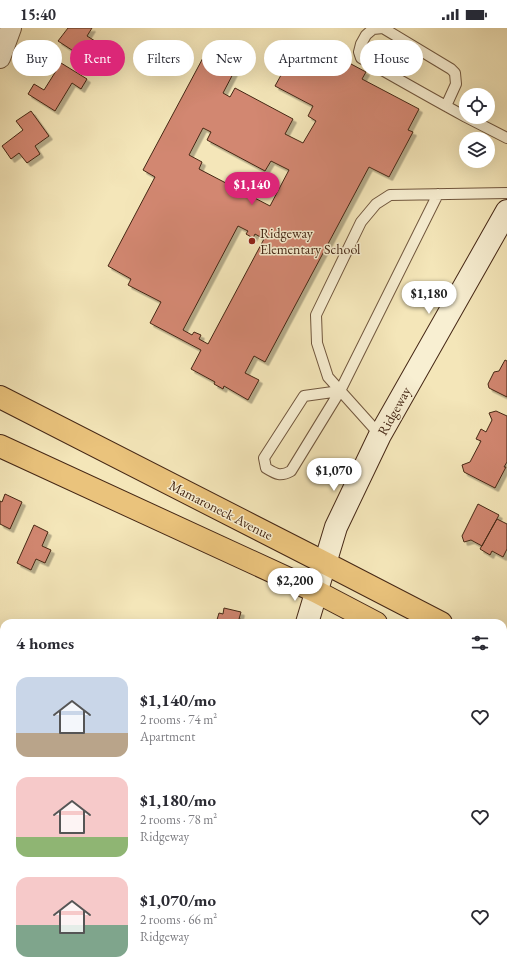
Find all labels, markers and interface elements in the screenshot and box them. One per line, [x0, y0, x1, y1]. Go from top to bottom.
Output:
text: 15:40 [20, 5, 56, 24]
chip: Buy [12, 40, 62, 76]
chip: Rent [70, 40, 125, 76]
chip: Filters [133, 40, 194, 76]
chip: New [202, 40, 256, 76]
chip: Apartment [264, 40, 352, 76]
chip: House [360, 40, 423, 76]
map controls [459, 88, 495, 168]
button: locate [459, 88, 495, 124]
button: layers [459, 132, 495, 168]
pin: $1,140 [219, 172, 285, 206]
text: $1,140 [234, 176, 270, 193]
place label: Ridgeway Elementary School [260, 224, 361, 258]
marker: Ridgeway Elementary School [247, 236, 257, 246]
pin: $1,180 [396, 281, 462, 315]
text: $1,180 [411, 285, 447, 302]
street label: Ridgeway [373, 383, 415, 439]
pin: $1,070 [301, 458, 367, 492]
text: $1,070 [316, 462, 352, 479]
street label: Mamaroneck Avenue [166, 476, 276, 544]
pin: $2,200 [262, 568, 328, 602]
text: $2,200 [277, 572, 313, 589]
text: 4 homes [16, 632, 74, 654]
icon: filters [469, 632, 491, 654]
text: $1,140/mo [140, 689, 216, 711]
icon: home [48, 693, 96, 741]
icon: heart [469, 706, 491, 728]
text: 2 rooms · 74 m² [140, 711, 217, 728]
text: Apartment [140, 728, 195, 745]
text: $1,180/mo [140, 789, 216, 811]
icon: home [48, 793, 96, 841]
icon: heart [469, 806, 491, 828]
text: 2 rooms · 78 m² [140, 811, 217, 828]
text: Ridgeway [140, 828, 189, 845]
text: $1,070/mo [140, 889, 216, 911]
icon: home [48, 893, 96, 941]
icon: heart [469, 906, 491, 928]
text: 2 rooms · 66 m² [140, 911, 217, 928]
text: Ridgeway [140, 928, 189, 945]

